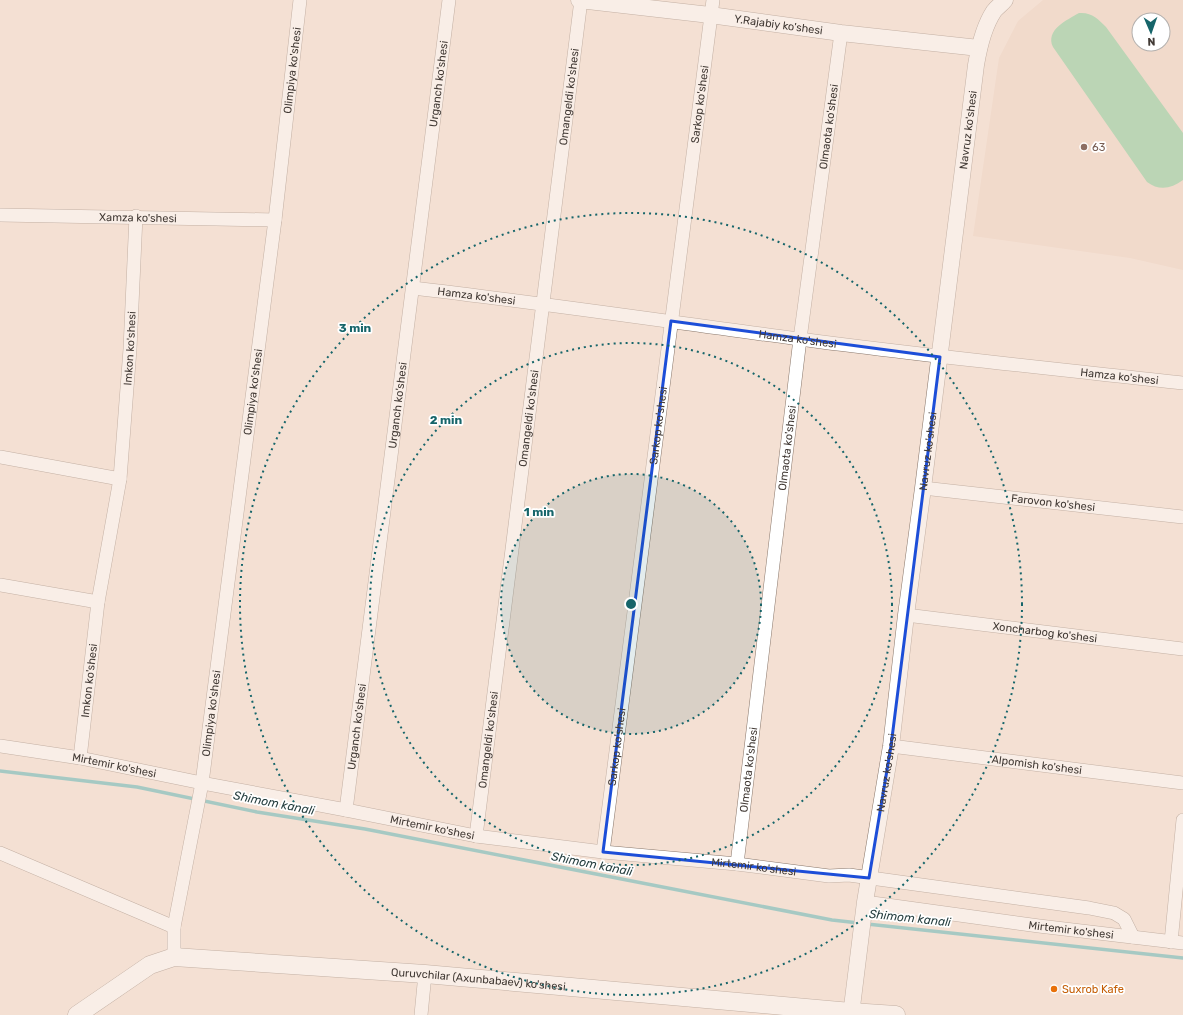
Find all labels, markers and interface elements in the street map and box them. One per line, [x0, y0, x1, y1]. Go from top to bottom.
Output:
street label: Y.Rajabiy ko'shesi [733, 12, 824, 37]
north arrow [1131, 12, 1171, 52]
street label: Olimpiya ko'shesi [281, 26, 303, 114]
text: N [1147, 35, 1156, 48]
street label: Urganch ko'shesi [426, 40, 450, 128]
street label: Omangeldi ko'shesi [556, 48, 581, 146]
street label: Sarkop ko'shesi [688, 64, 711, 144]
street label: Olmaota ko'shesi [816, 83, 841, 170]
street label: Navruz ko'shesi [957, 90, 979, 170]
place label: 63 [1092, 141, 1106, 154]
marker: 63 [1079, 142, 1089, 152]
street label: Xamza ko'shesi [99, 210, 177, 225]
street label: Hamza ko'shesi [437, 284, 516, 307]
street label: Imkon ko'shesi [121, 311, 138, 386]
text: 3 min [339, 321, 372, 335]
street label: Hamza ko'shesi [758, 327, 837, 350]
street label: Olimpiya ko'shesi [241, 348, 265, 436]
street label: Urganch ko'shesi [386, 361, 409, 449]
street label: Hamza ko'shesi [1080, 365, 1159, 387]
street label: Omangeldi ko'shesi [516, 369, 541, 468]
street label: Sarkop ko'shesi [647, 386, 670, 465]
street label: Olmaota ko'shesi [775, 405, 798, 491]
street label: Navruz ko'shesi [916, 411, 939, 491]
text: 2 min [430, 413, 463, 427]
street label: Farovon ko'shesi [1011, 491, 1096, 514]
text: 1 min [524, 505, 555, 519]
centre of rings [624, 597, 638, 611]
street label: Xoncharbog ko'shesi [992, 619, 1098, 645]
street label: Imkon ko'shesi [78, 643, 100, 718]
street label: Olimpiya ko'shesi [199, 669, 223, 757]
street label: Urganch ko'shesi [345, 683, 369, 771]
street label: Omangeldi ko'shesi [476, 690, 501, 789]
street label: Sarkop ko'shesi [605, 707, 628, 787]
street label: Olmaota ko'shesi [737, 726, 760, 813]
street label: Navruz ko'shesi [874, 733, 899, 813]
street label: Mirtemir ko'shesi [71, 750, 158, 780]
street label: Alpomish ko'shesi [991, 752, 1083, 777]
water label: Shimom kanali [232, 788, 317, 818]
street label: Mirtemir ko'shesi [389, 813, 476, 842]
water label: Shimom kanali [550, 849, 635, 879]
street label: Mirtemir ko'shesi [711, 855, 797, 878]
water label: Shimom kanali [868, 907, 953, 929]
street label: Mirtemir ko'shesi [1028, 918, 1114, 941]
street label: Quruvchilar (Axunbabaev) ko'shesi [391, 965, 566, 993]
place label: Suxrob Kafe [1062, 983, 1124, 996]
marker: Suxrob Kafe [1049, 984, 1059, 994]

